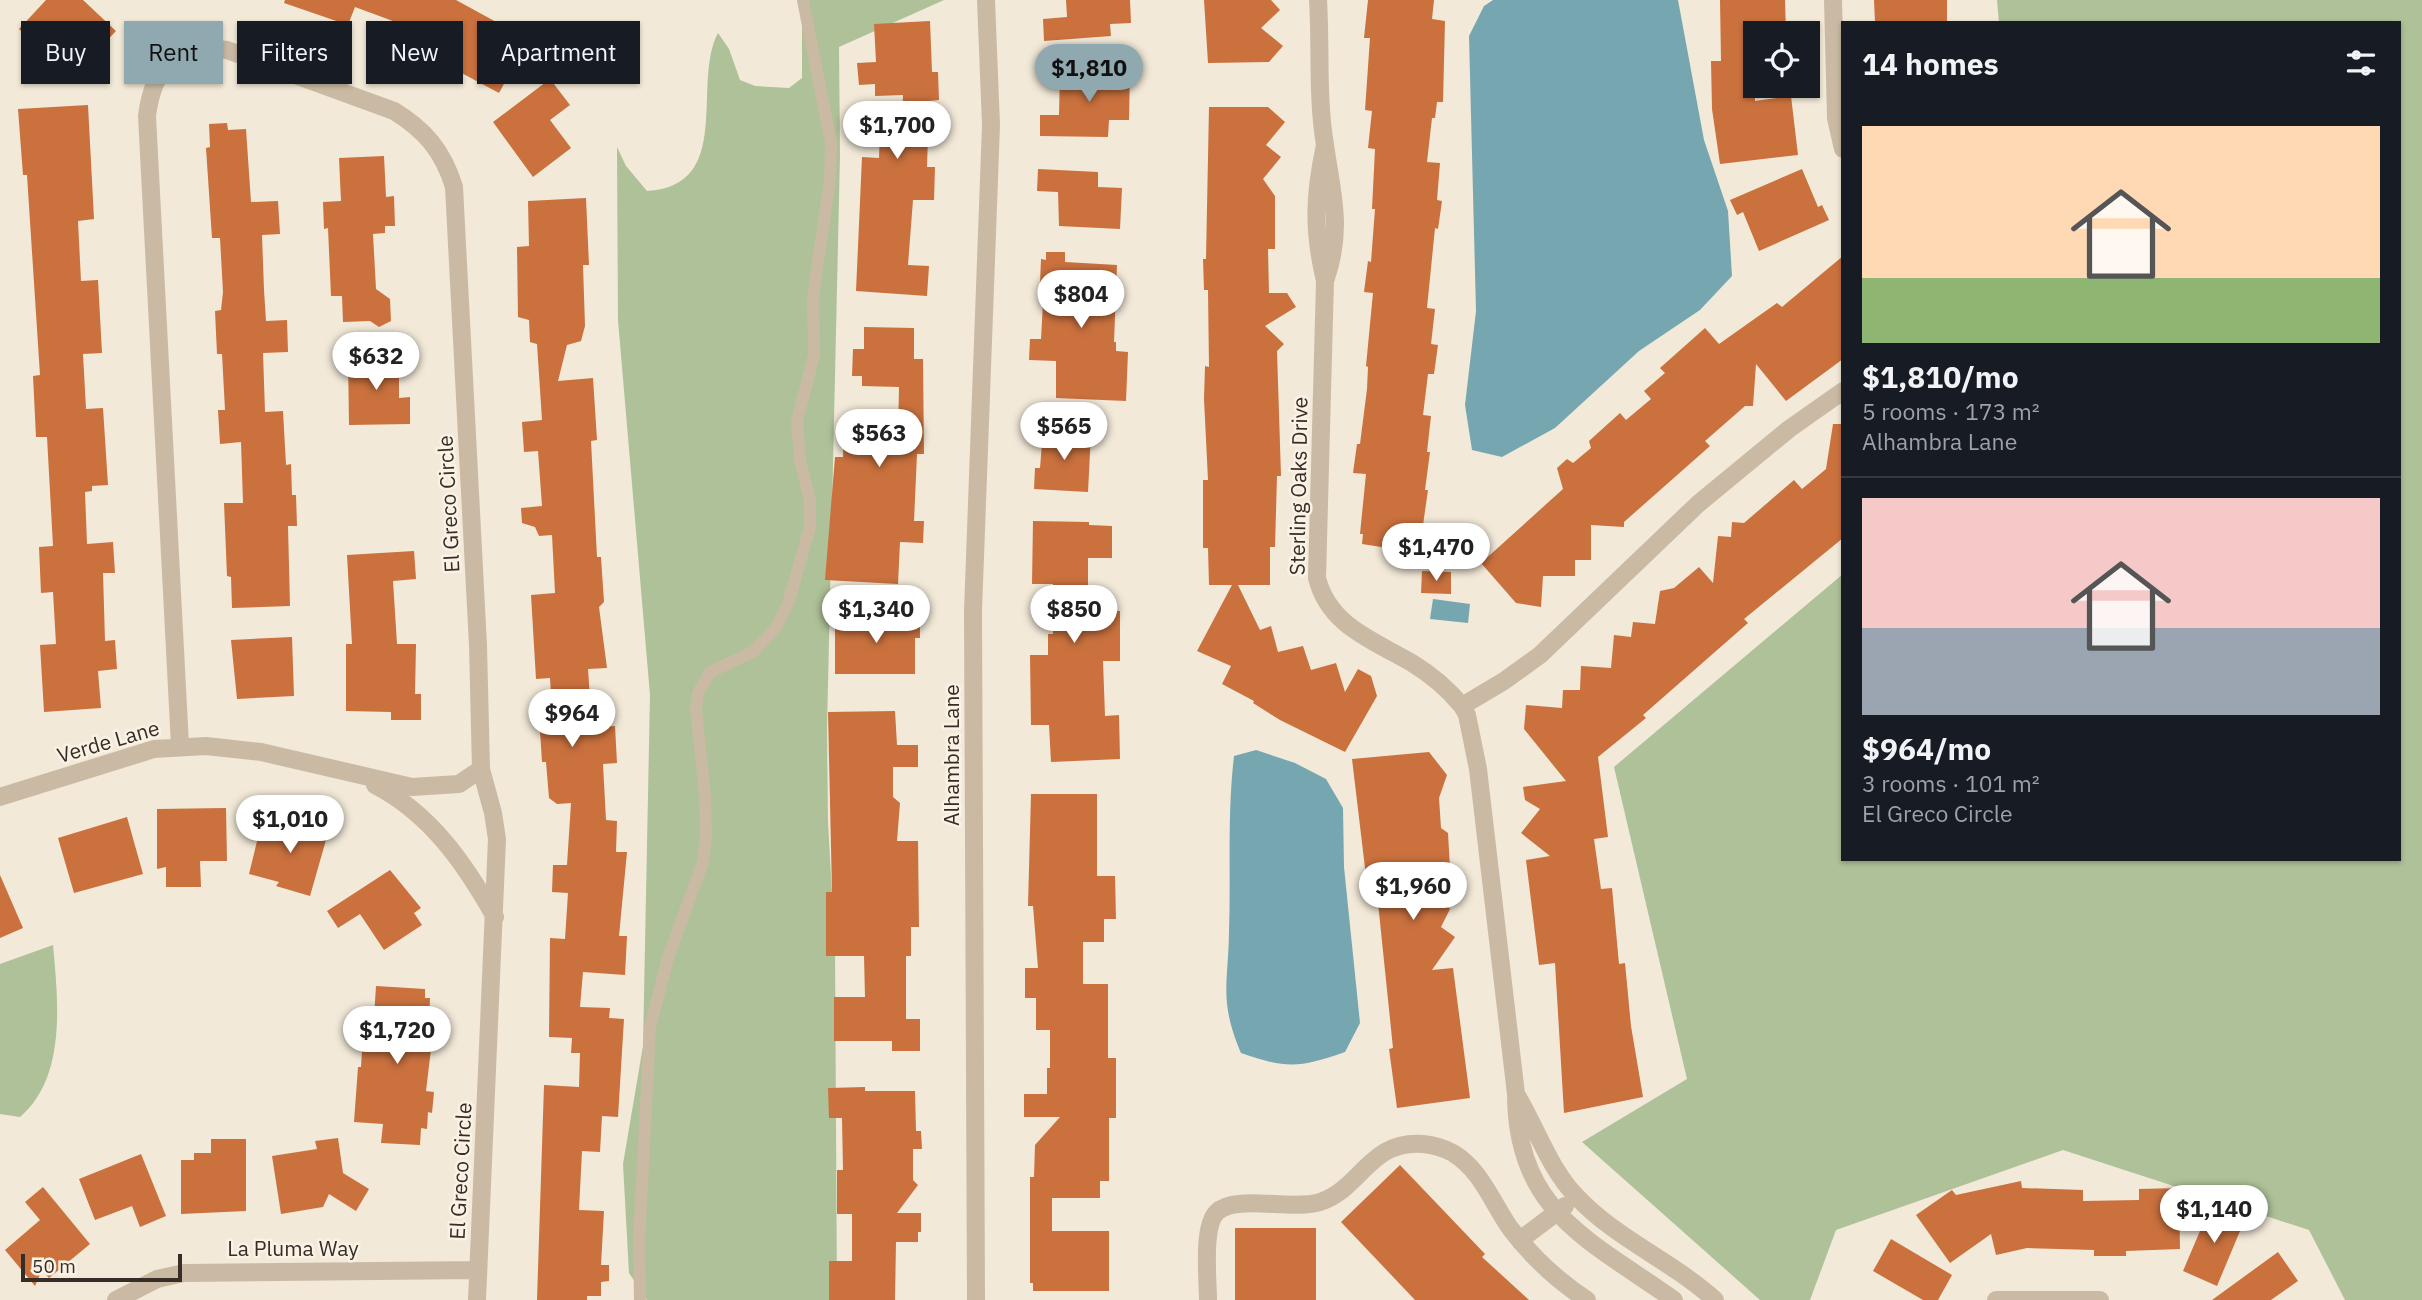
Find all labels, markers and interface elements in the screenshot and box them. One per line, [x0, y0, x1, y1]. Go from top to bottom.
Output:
chip: Buy [21, 21, 110, 84]
chip: Rent [124, 21, 223, 84]
chip: Filters [237, 21, 352, 84]
chip: New [366, 21, 463, 84]
chip: Apartment [477, 21, 640, 84]
map controls [1743, 21, 1820, 98]
button: locate [1743, 21, 1820, 98]
pin: $1,810 [1032, 44, 1146, 104]
text: 14 homes [1862, 44, 1999, 83]
icon: filters [2342, 44, 2380, 82]
text: $1,810 [1051, 52, 1127, 82]
pin: $1,700 [840, 102, 954, 161]
text: $1,700 [859, 109, 935, 139]
icon: home [2058, 171, 2184, 297]
pin: $804 [1040, 270, 1122, 330]
text: $804 [1053, 278, 1109, 308]
pin: $632 [335, 332, 417, 392]
text: $632 [348, 340, 404, 370]
text: $1,810/mo [1862, 357, 2019, 396]
text: 5 rooms · 173 m² [1862, 396, 2040, 426]
street label: Sterling Oaks Drive [1282, 397, 1314, 575]
pin: $565 [1023, 402, 1105, 462]
pin: $563 [838, 410, 920, 469]
text: $565 [1036, 410, 1092, 440]
text: $563 [851, 417, 907, 447]
text: Alhambra Lane [1862, 426, 2017, 456]
street label: El Greco Circle [430, 435, 466, 573]
pin: $1,470 [1379, 524, 1493, 583]
text: $1,470 [1398, 531, 1474, 561]
icon: home [2058, 543, 2184, 669]
pin: $1,340 [819, 586, 933, 645]
pin: $850 [1033, 586, 1115, 645]
text: $1,340 [838, 593, 914, 623]
text: $850 [1046, 593, 1102, 623]
street label: Alhambra Lane [937, 684, 965, 826]
pin: $964 [531, 690, 613, 749]
text: $964 [544, 697, 600, 727]
street label: Verde Lane [54, 713, 162, 769]
text: $964/mo [1862, 729, 1991, 768]
text: 3 rooms · 101 m² [1862, 768, 2040, 798]
pin: $1,010 [233, 796, 347, 855]
text: El Greco Circle [1862, 798, 2013, 828]
text: $1,010 [252, 803, 328, 833]
pin: $1,960 [1356, 862, 1470, 922]
text: $1,960 [1375, 870, 1451, 900]
pin: $1,720 [340, 1006, 454, 1066]
text: $1,720 [359, 1014, 435, 1044]
street label: El Greco Circle [442, 1102, 478, 1240]
pin: $1,140 [2157, 1186, 2271, 1245]
text: $1,140 [2176, 1193, 2252, 1223]
street label: La Pluma Way [227, 1234, 359, 1262]
scale bar [21, 1251, 182, 1283]
text: 50 m [32, 1254, 76, 1278]

